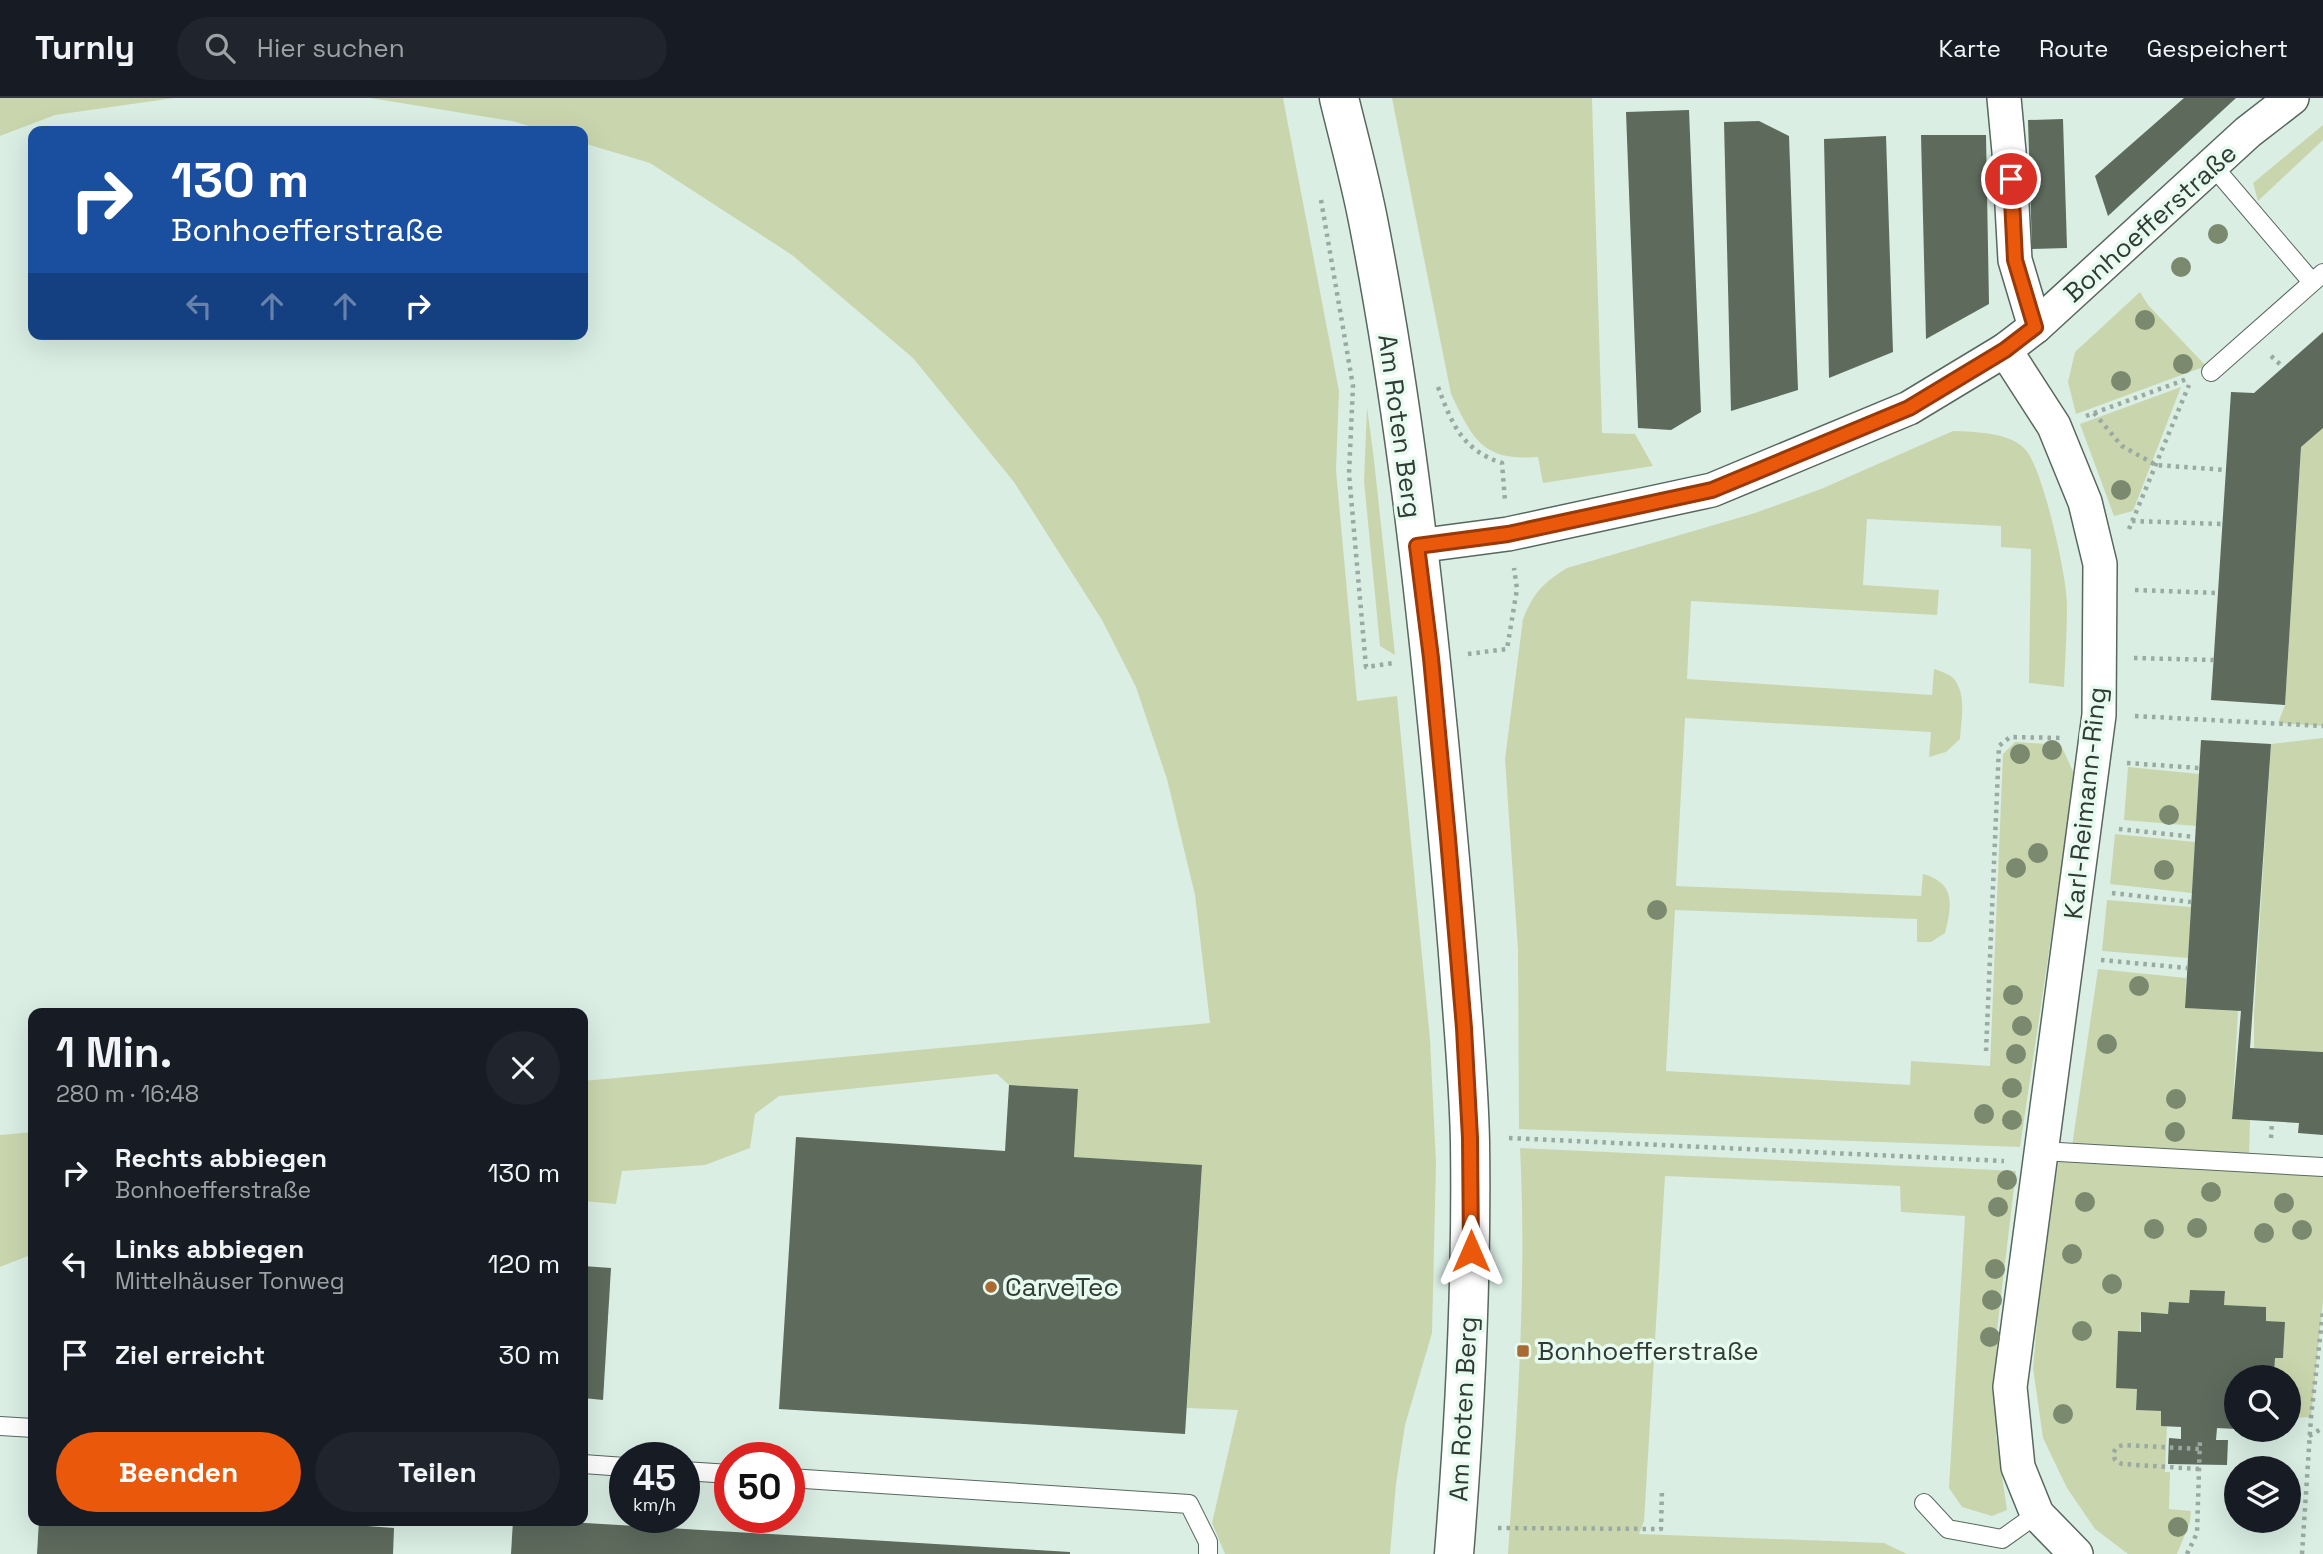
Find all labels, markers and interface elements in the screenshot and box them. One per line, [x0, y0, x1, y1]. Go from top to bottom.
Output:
search box [177, 17, 667, 80]
text: Turnly [35, 27, 135, 69]
icon: search [201, 29, 239, 67]
text: Hier suchen [257, 31, 405, 65]
text: Karte [1939, 33, 2001, 64]
text: Route [2039, 33, 2108, 64]
text: Gespeichert [2146, 33, 2288, 64]
street label: Bonhoefferstraße [2056, 136, 2244, 310]
text: 130 m [171, 149, 309, 211]
pin [1981, 149, 2041, 209]
icon: right [56, 154, 147, 245]
icon: arrive [1992, 160, 2030, 198]
text: Bonhoefferstraße [171, 210, 444, 250]
icon: left [180, 287, 218, 325]
icon: ahead [253, 287, 291, 325]
icon: ahead [326, 287, 364, 325]
icon: right [399, 287, 437, 325]
street label: Am Roten Berg [1370, 332, 1430, 520]
street label: Karl-Reimann-Ring [2056, 685, 2114, 921]
text: 1 Min. [56, 1026, 172, 1079]
button: close [486, 1031, 560, 1105]
text: 280 m · 16:48 [56, 1079, 199, 1109]
text: Rechts abbiegen [115, 1141, 327, 1175]
icon: right [56, 1154, 94, 1192]
text: 130 m [488, 1156, 560, 1190]
text: Bonhoefferstraße [115, 1175, 311, 1205]
position arrow [1434, 1214, 1508, 1288]
text: Links abbiegen [115, 1232, 304, 1266]
icon: left [56, 1245, 94, 1283]
text: 120 m [488, 1247, 560, 1281]
text: Mittelhäuser Tonweg [115, 1266, 345, 1296]
place label: CarveTec [1005, 1270, 1119, 1304]
marker: CarveTec [983, 1279, 999, 1295]
street label: Am Roten Berg [1441, 1315, 1485, 1503]
place label: Bonhoefferstraße [1537, 1334, 1759, 1368]
icon: arrive [56, 1336, 94, 1374]
text: Ziel erreicht [115, 1338, 265, 1372]
text: 30 m [499, 1338, 560, 1372]
marker: Bonhoefferstraße [1515, 1343, 1531, 1359]
map controls [2224, 1365, 2301, 1533]
button: search [2224, 1365, 2301, 1442]
button: Beenden [56, 1432, 301, 1512]
button: Teilen [315, 1432, 560, 1512]
speed limit sign: 50 [714, 1442, 805, 1533]
text: 45 [633, 1456, 676, 1500]
button: layers [2224, 1456, 2301, 1533]
text: km/h [633, 1493, 676, 1516]

